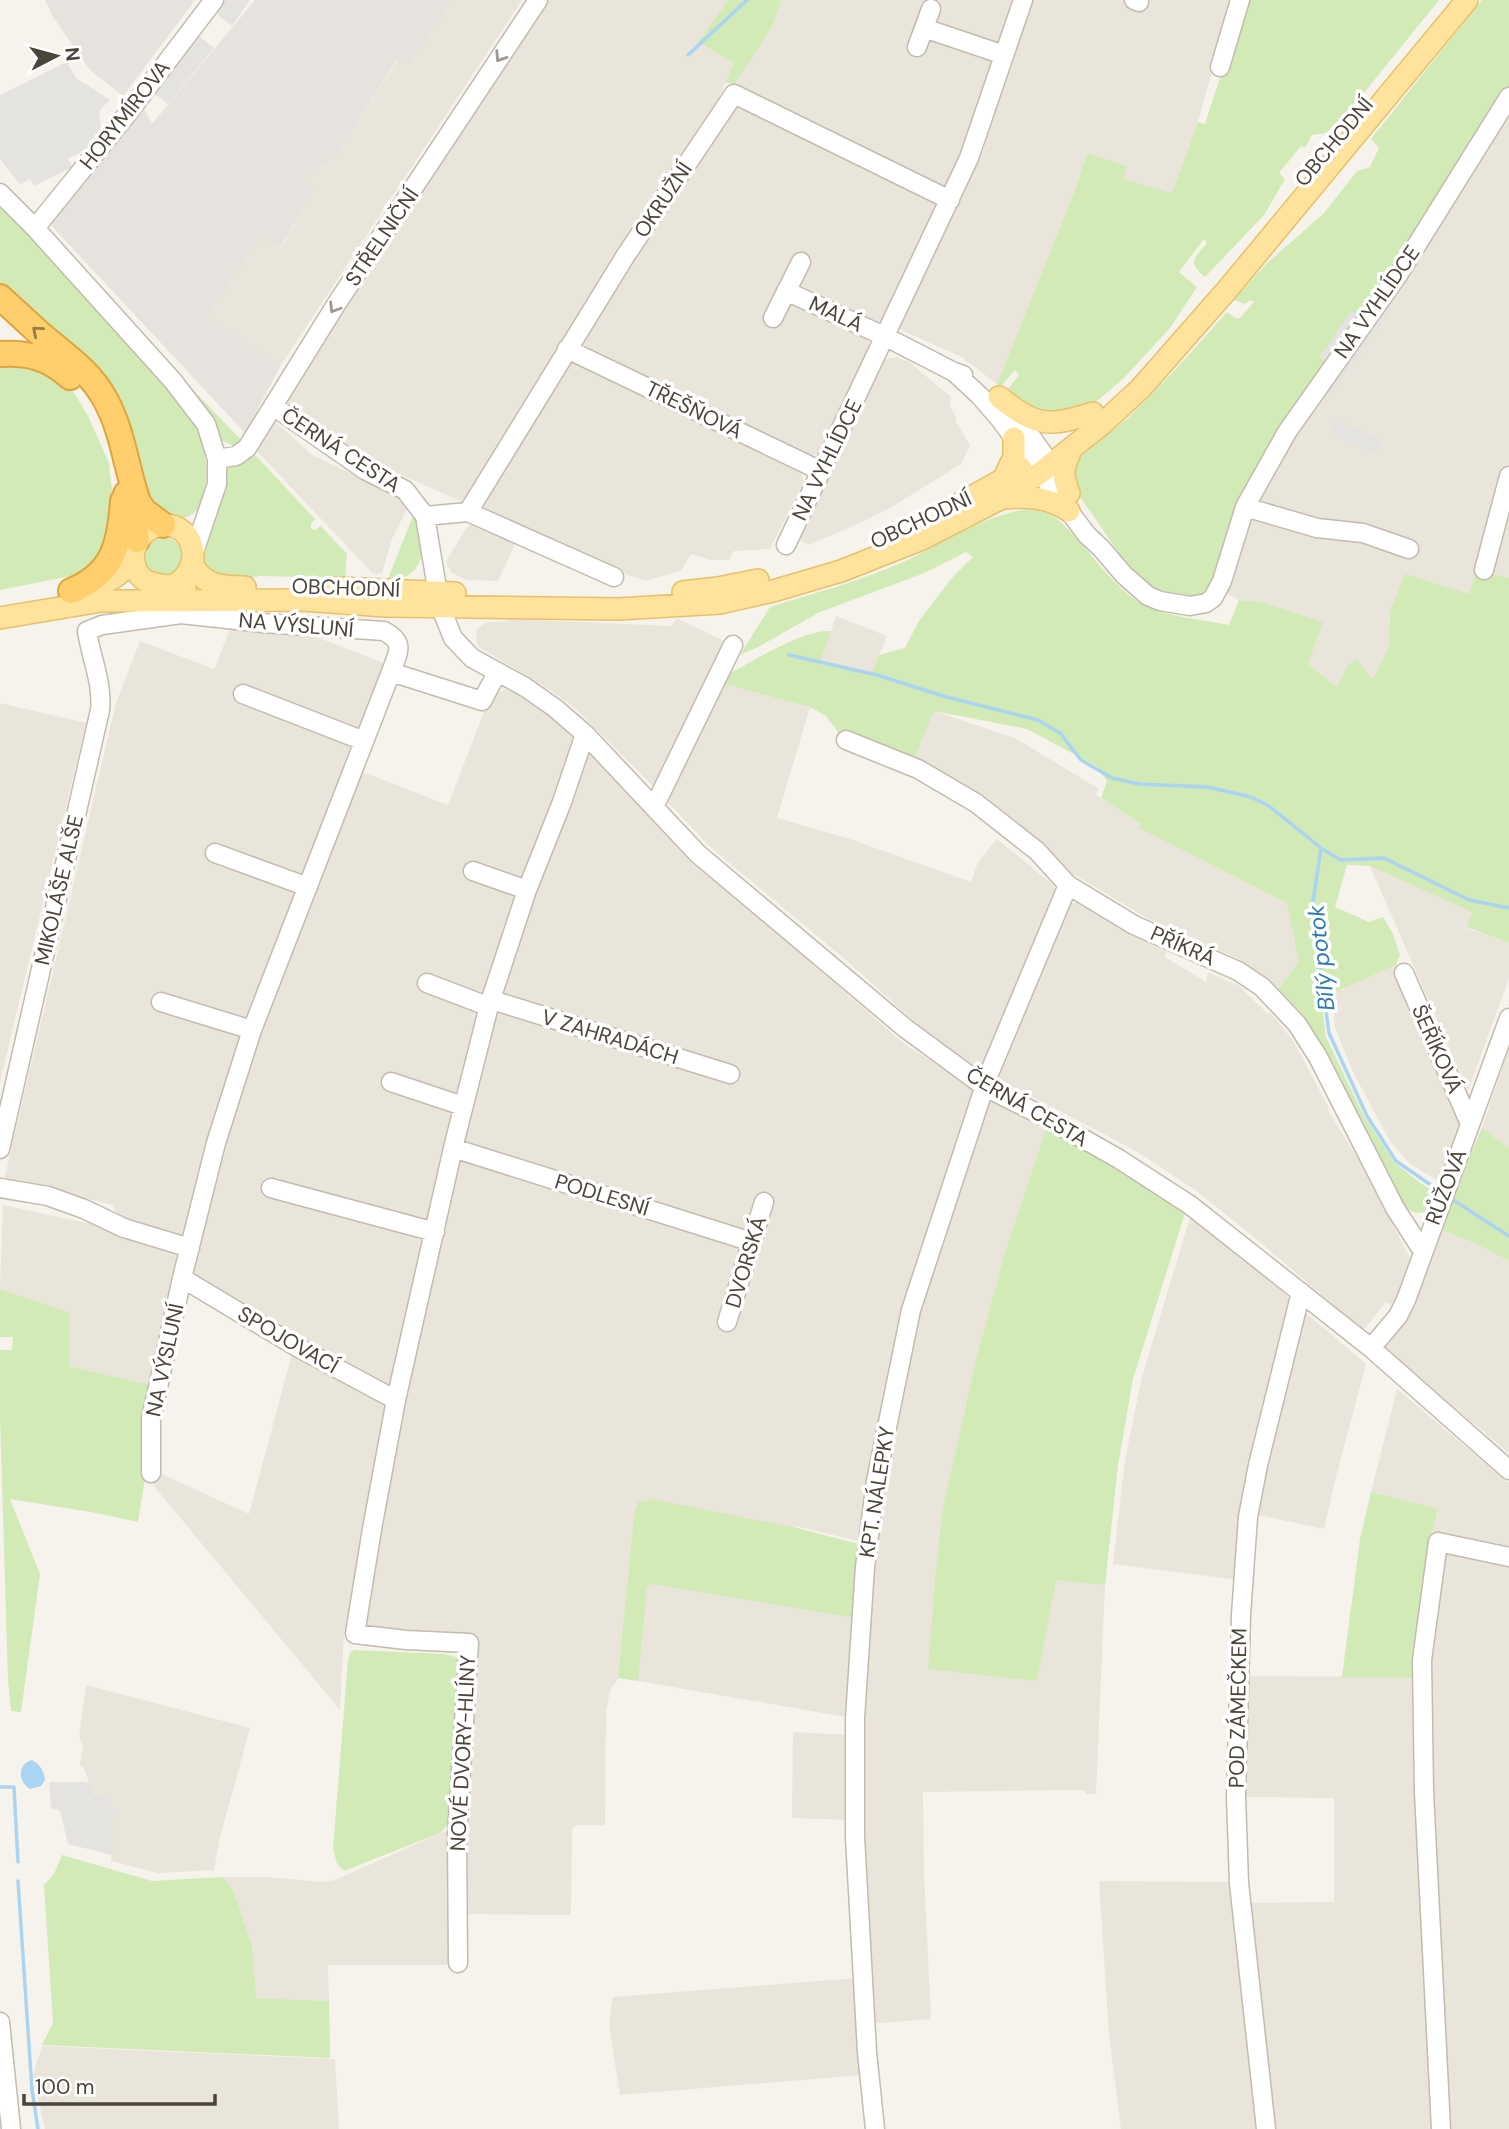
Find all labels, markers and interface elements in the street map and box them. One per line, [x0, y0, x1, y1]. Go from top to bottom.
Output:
north arrow [21, 21, 91, 91]
text: N [59, 46, 86, 62]
one-way arrow [496, 50, 509, 63]
street label: HORYMÍROVA [74, 55, 176, 175]
street label: OBCHODNÍ [1288, 91, 1380, 193]
street label: OKRUŽNÍ [627, 157, 699, 243]
street label: STŘELNIČNÍ [339, 182, 425, 292]
street label: NA VYHLÍDCE [1328, 240, 1426, 364]
street label: MALÁ [804, 289, 868, 339]
one-way arrow [330, 300, 342, 313]
one-way arrow [33, 327, 46, 339]
street label: TŘEŠŇOVÁ [641, 375, 747, 445]
street label: NA VYHLÍDCE [786, 395, 868, 525]
street label: ČERNÁ CESTA [276, 401, 406, 499]
street label: OBCHODNÍ [866, 484, 976, 556]
street label: OBCHODNÍ [291, 572, 401, 604]
street label: NA VÝSLUNÍ [237, 606, 355, 644]
street label: MIKOLÁŠE ALŠE [28, 812, 90, 968]
water label: Bílý potok [1301, 903, 1341, 1012]
street label: PŘÍKRÁ [1146, 919, 1220, 973]
street label: ŠEŘÍKOVÁ [1405, 1000, 1469, 1098]
street label: V ZAHRADÁCH [538, 1003, 682, 1071]
street label: ČERNÁ CESTA [961, 1061, 1093, 1153]
street label: RŮŽOVÁ [1419, 1145, 1473, 1229]
street label: PODLESNÍ [551, 1167, 653, 1223]
street label: DVORSKÁ [719, 1213, 773, 1311]
street label: SPOJOVACÍ [233, 1300, 344, 1380]
street label: NA VÝSLUNÍ [139, 1301, 191, 1419]
street label: KPT. NÁLEPKY [853, 1424, 901, 1560]
street label: POD ZÁMEČKEM [1223, 1628, 1253, 1788]
street label: NOVÉ DVORY-HLÍNY [444, 1654, 482, 1852]
scale bar [24, 2062, 215, 2106]
text: 100 m [35, 2073, 95, 2101]

